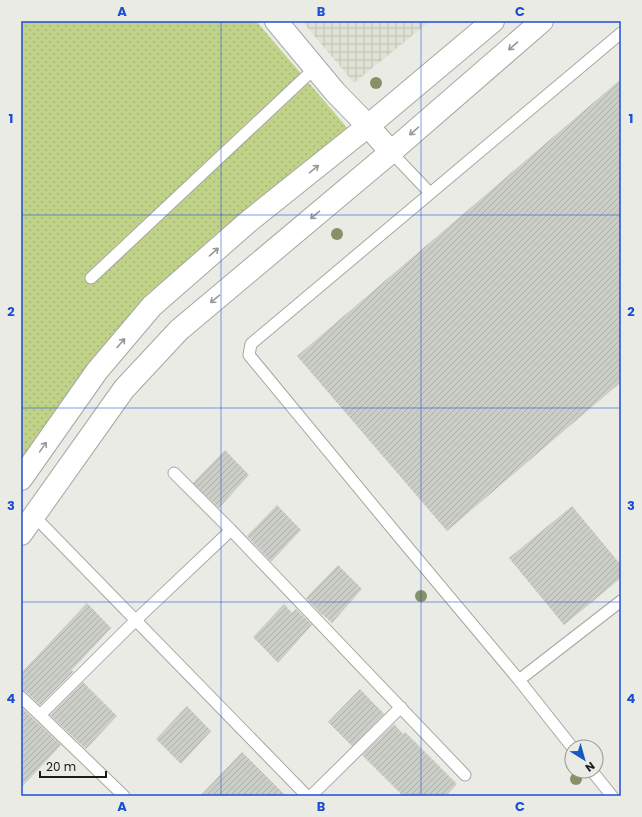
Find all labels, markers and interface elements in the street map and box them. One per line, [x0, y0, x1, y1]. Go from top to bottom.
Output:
text: A [117, 2, 127, 21]
text: B [317, 2, 326, 21]
text: C [515, 2, 525, 21]
one-way arrow [507, 42, 518, 51]
text: 1 [9, 109, 13, 128]
text: 1 [629, 109, 633, 128]
one-way arrow [409, 127, 419, 136]
one-way arrow [308, 165, 319, 174]
one-way arrow [310, 211, 320, 220]
one-way arrow [208, 248, 219, 257]
one-way arrow [210, 295, 221, 304]
text: 2 [7, 302, 15, 321]
text: 2 [627, 302, 635, 321]
one-way arrow [116, 338, 125, 348]
one-way arrow [39, 442, 48, 453]
text: 3 [7, 496, 15, 515]
text: 3 [627, 496, 635, 515]
text: 4 [7, 689, 16, 708]
text: 4 [627, 689, 636, 708]
north arrow [564, 739, 604, 779]
scale bar [40, 753, 106, 779]
text: 20 m [46, 758, 76, 775]
text: N [582, 758, 598, 776]
text: A [117, 797, 127, 816]
text: B [317, 797, 326, 816]
text: C [515, 797, 525, 816]

